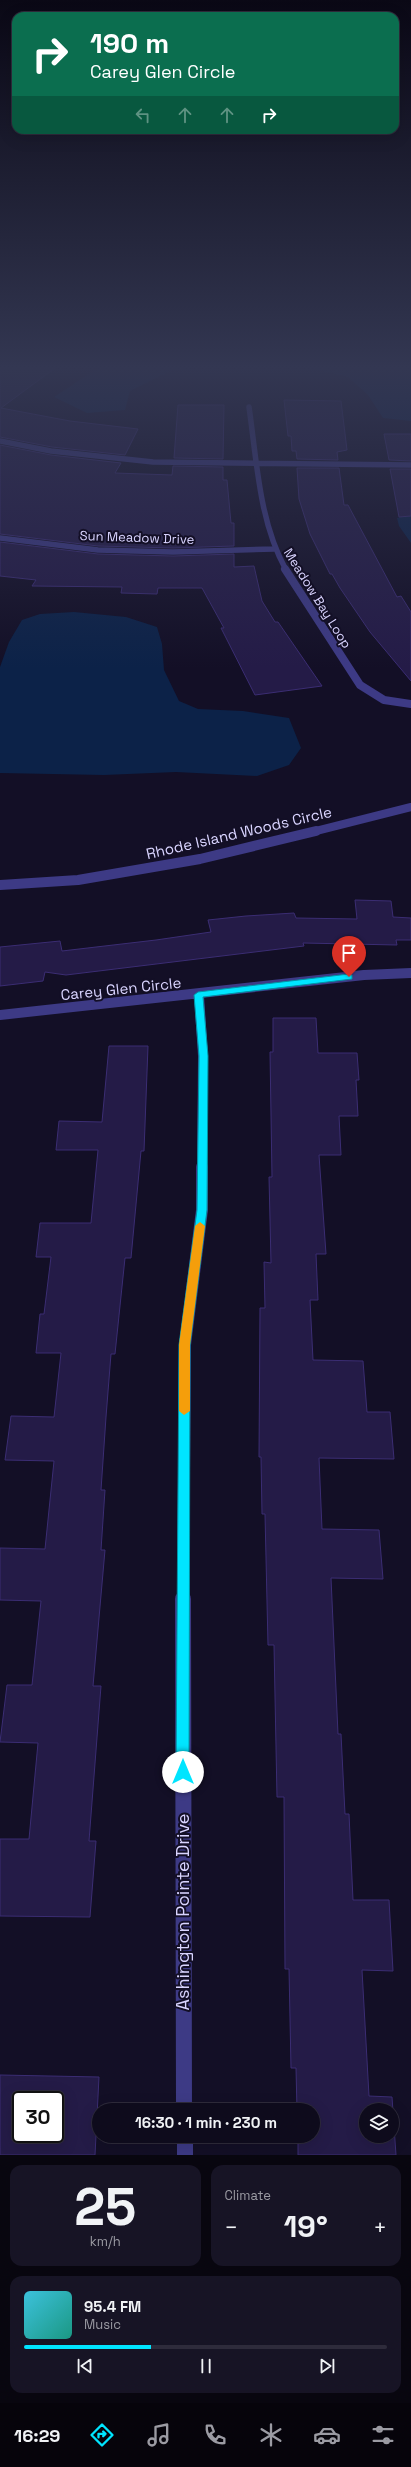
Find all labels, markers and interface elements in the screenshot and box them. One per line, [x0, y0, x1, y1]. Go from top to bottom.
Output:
text: 190 m [90, 25, 169, 61]
icon: right [24, 28, 76, 80]
text: Carey Glen Circle [90, 60, 236, 83]
icon: left [132, 104, 154, 126]
icon: ahead [174, 104, 196, 126]
icon: ahead [216, 104, 238, 126]
icon: right [258, 104, 280, 126]
street label: Sun Meadow Drive [79, 527, 195, 548]
street label: Meadow Bay Loop [280, 545, 355, 652]
street label: Rhode Island Woods Circle [144, 802, 334, 863]
pin [332, 936, 366, 977]
icon: arrive [338, 942, 360, 964]
street label: Carey Glen Circle [60, 973, 182, 1004]
position arrow [162, 1751, 204, 1793]
street label: Ashington Pointe Drive [171, 1814, 194, 2010]
speed limit sign: 30 [12, 2091, 64, 2143]
map controls [359, 2103, 399, 2143]
button: layers [359, 2103, 399, 2143]
text: 16:30 · 1 min · 230 m [135, 2113, 277, 2132]
text: 25 [74, 2174, 136, 2240]
text: Climate [225, 2187, 271, 2204]
text: 19° [284, 2207, 328, 2246]
text: − [225, 2213, 238, 2241]
text: + [373, 2213, 387, 2241]
text: km/h [90, 2233, 121, 2250]
text: 95.4 FM [84, 2297, 141, 2316]
text: Music [84, 2316, 121, 2333]
icon: previous [74, 2355, 96, 2377]
icon: pause [195, 2355, 217, 2377]
icon: next [316, 2355, 338, 2377]
icon: directions [88, 2421, 116, 2449]
icon: music [145, 2421, 173, 2449]
icon: phone [201, 2421, 229, 2449]
icon: climate [257, 2421, 285, 2449]
icon: car [313, 2421, 341, 2449]
icon: filters [369, 2421, 397, 2449]
text: 16:29 [14, 2424, 60, 2447]

